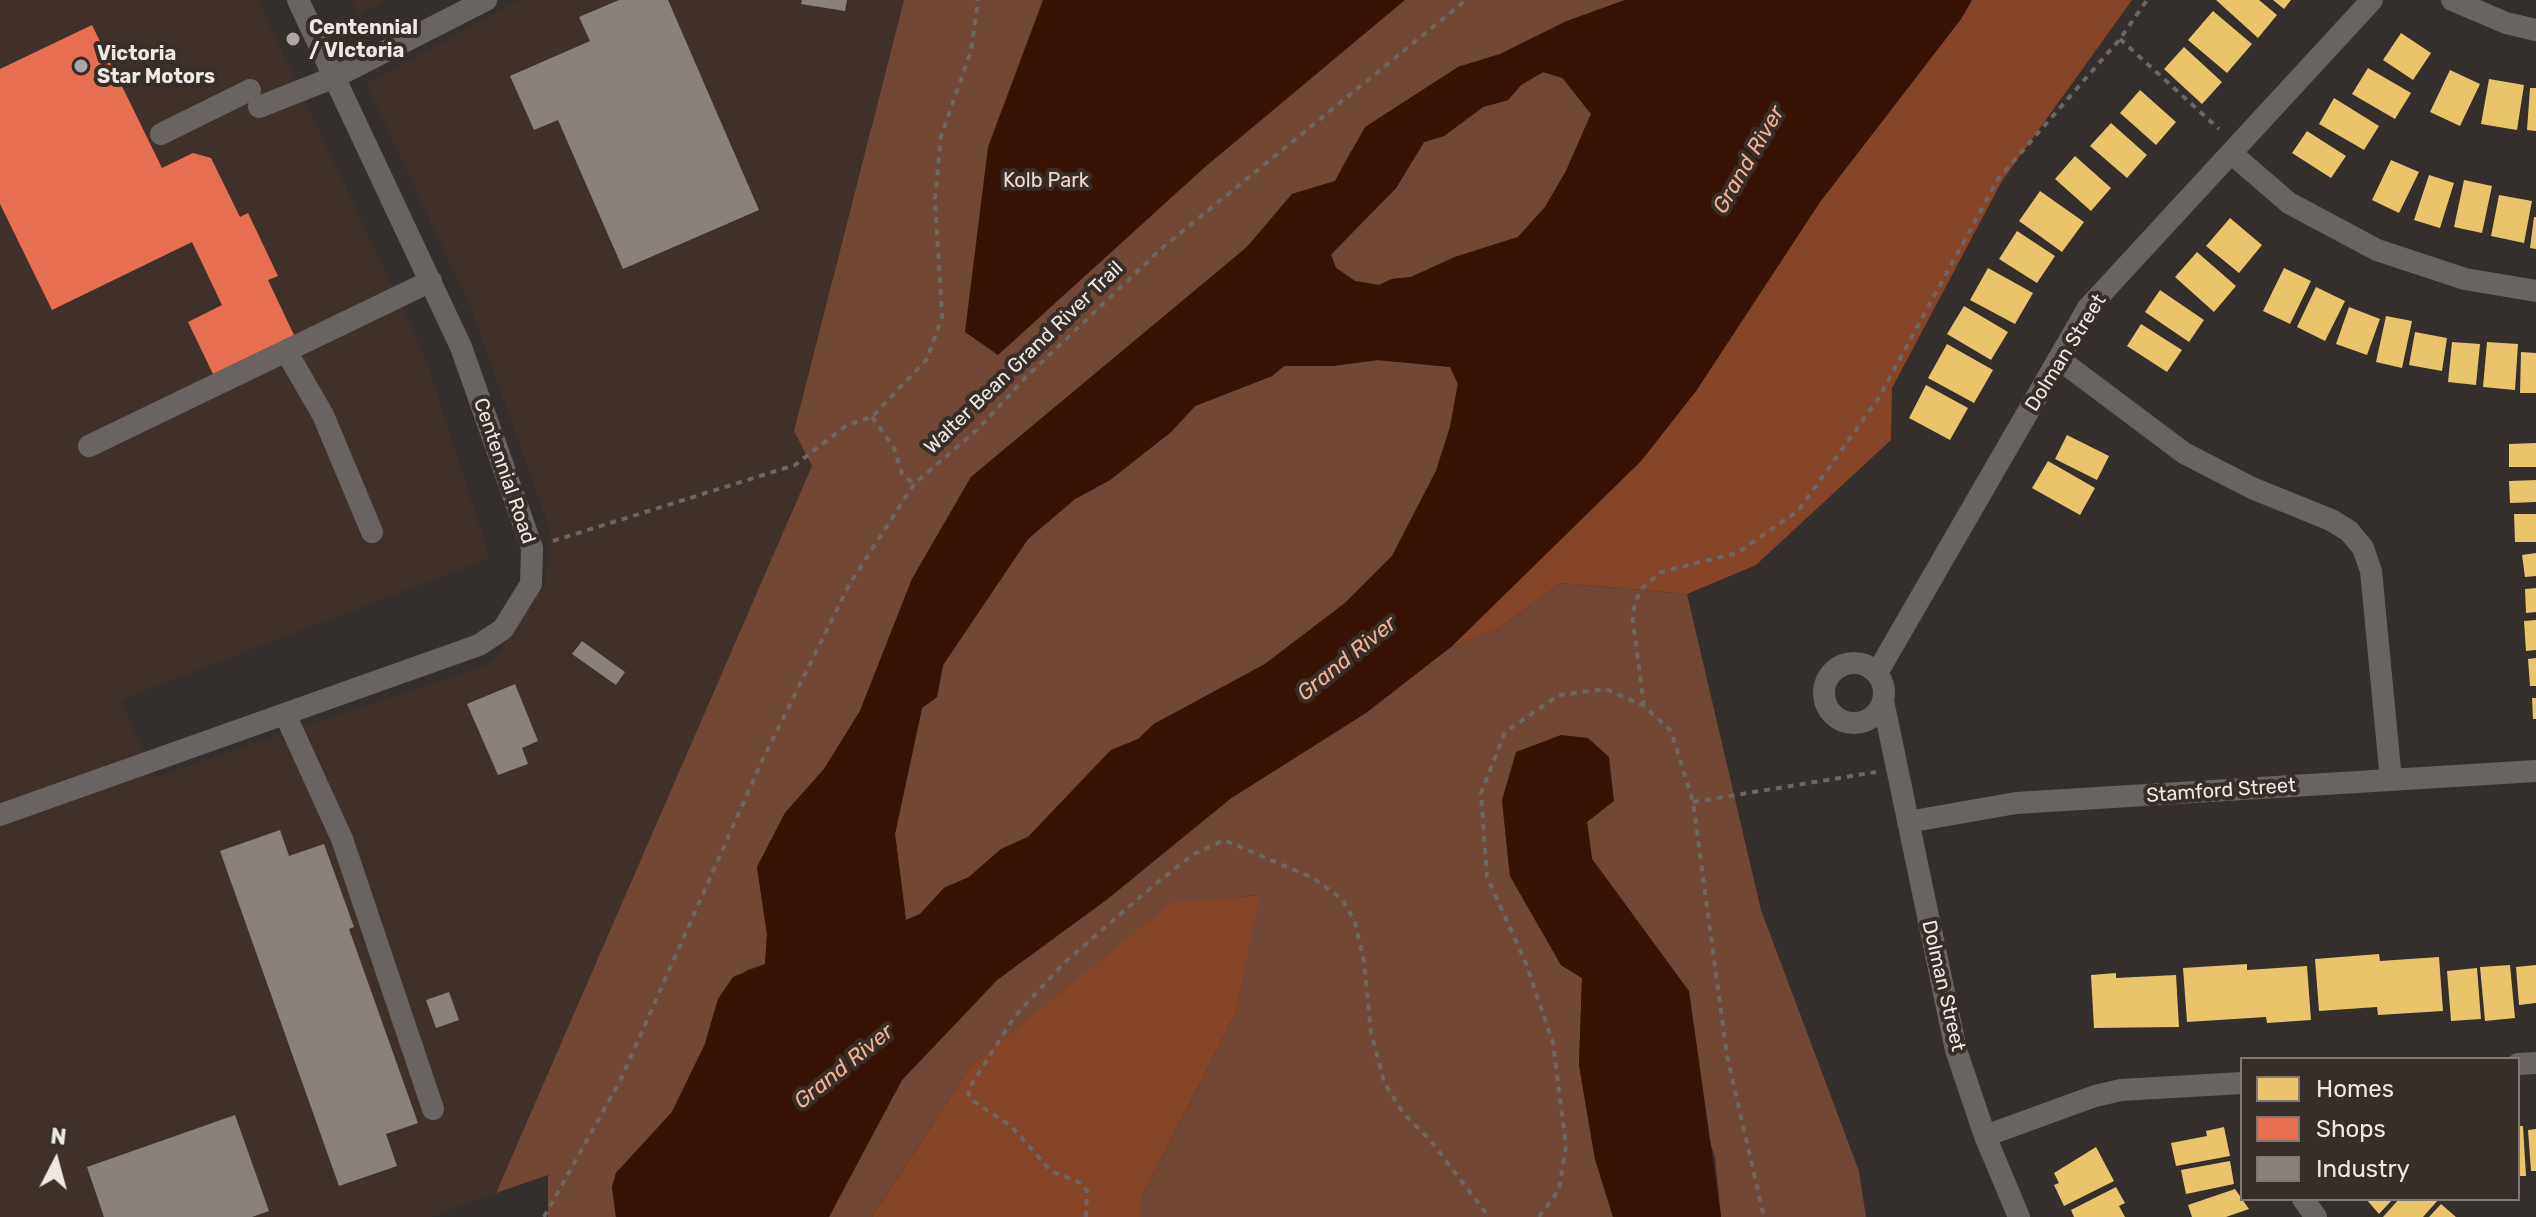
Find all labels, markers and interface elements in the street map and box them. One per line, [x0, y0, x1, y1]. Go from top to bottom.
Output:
place label: Centennial / VIctoria [309, 16, 418, 63]
marker: Centennial / VIctoria [284, 30, 302, 48]
place label: Victoria Star Motors [97, 42, 215, 89]
marker: Victoria Star Motors [72, 57, 90, 75]
water label: Grand River [1707, 101, 1791, 219]
park label: Kolb Park [1003, 169, 1089, 193]
street label: Walter Bean Grand River Trail [920, 257, 1128, 459]
street label: Dolman Street [2020, 290, 2112, 416]
street label: Centennial Road [468, 395, 540, 547]
water label: Grand River [1292, 611, 1402, 707]
street label: Stamford Street [2145, 774, 2297, 808]
street label: Dolman Street [1916, 918, 1970, 1054]
water label: Grand River [789, 1019, 899, 1115]
legend [2240, 1057, 2520, 1201]
text: Homes [2316, 1075, 2394, 1103]
text: Shops [2316, 1115, 2386, 1143]
north arrow [16, 1121, 96, 1201]
text: N [49, 1122, 68, 1151]
text: Industry [2316, 1155, 2410, 1183]

